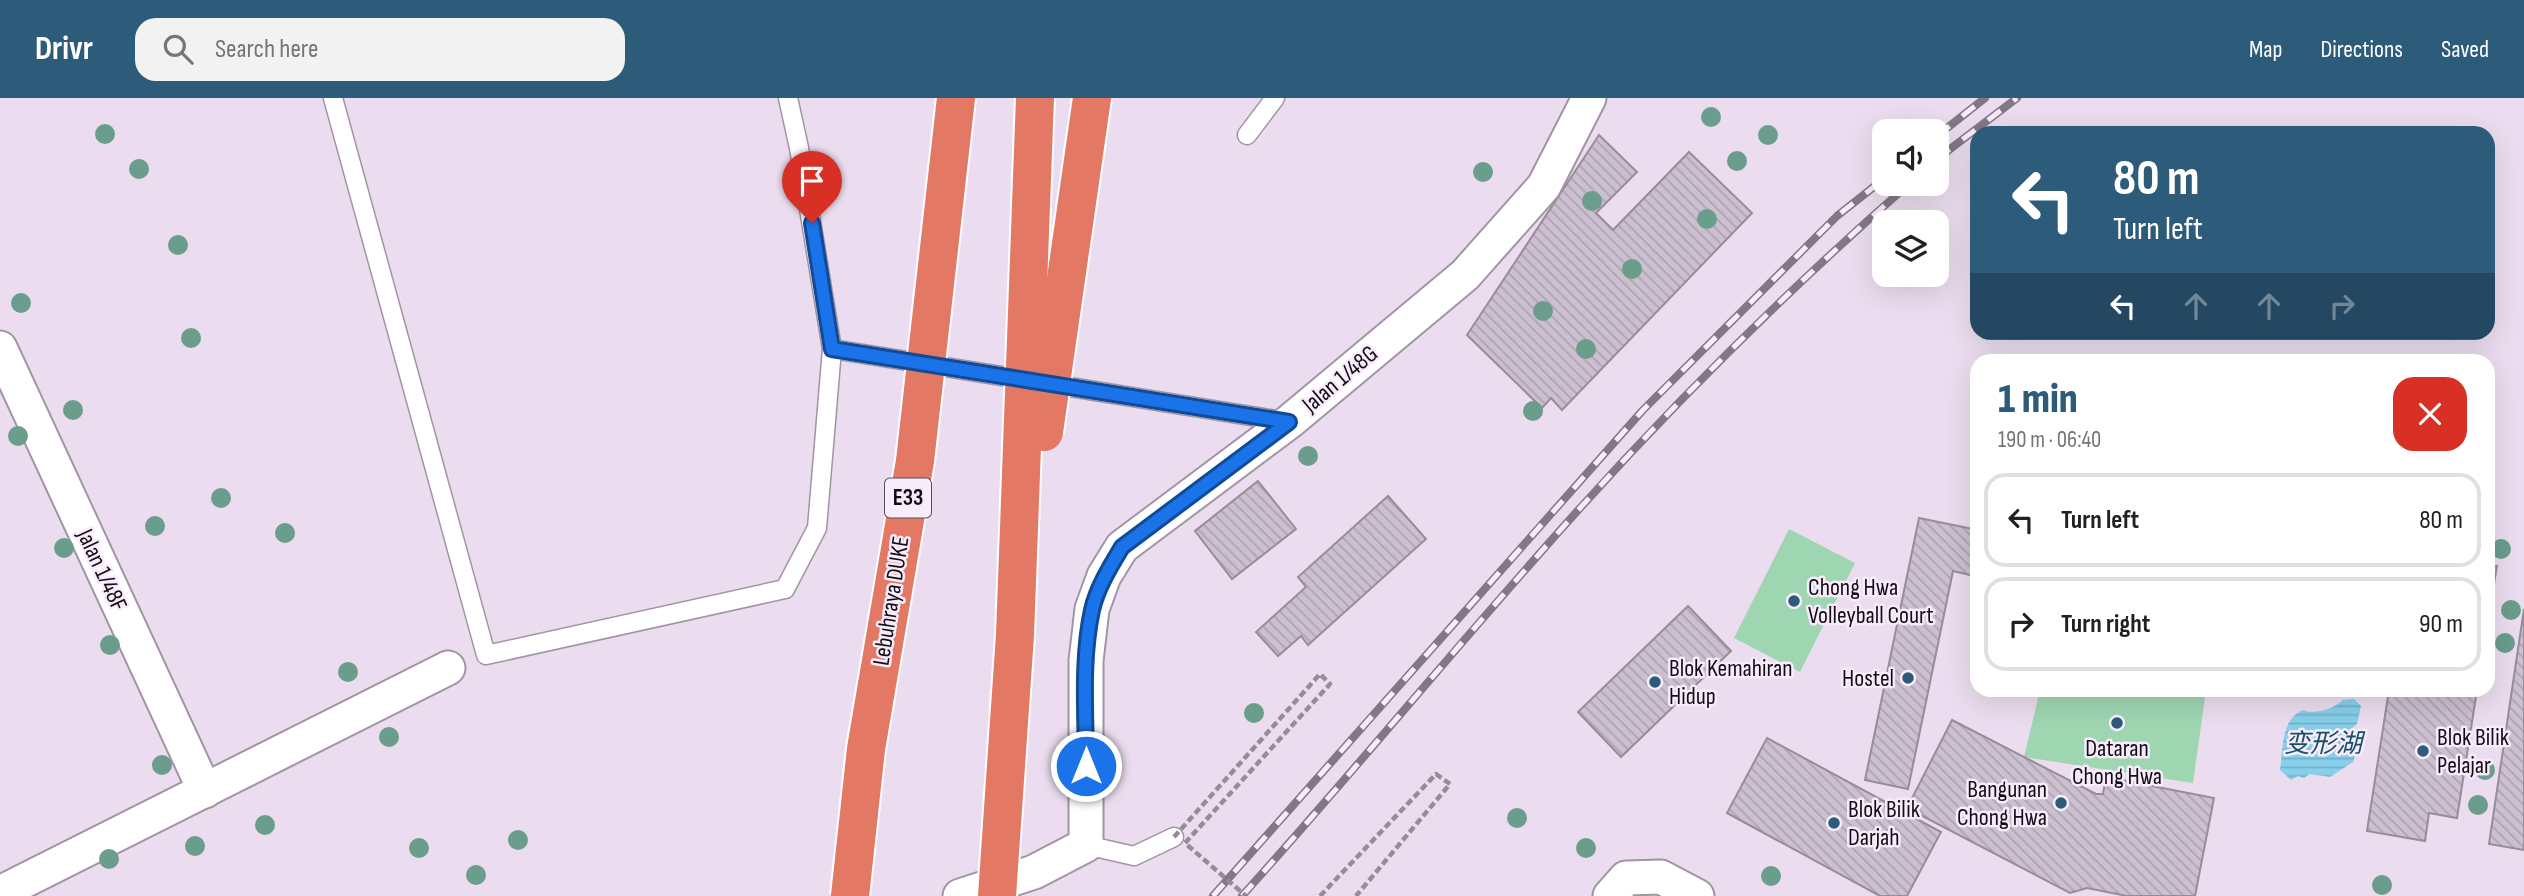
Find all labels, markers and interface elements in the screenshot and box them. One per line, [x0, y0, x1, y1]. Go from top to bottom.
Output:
search box [135, 18, 625, 81]
text: Drivr [35, 29, 93, 69]
icon: search [159, 30, 197, 68]
text: Search here [215, 34, 318, 65]
text: Map [2249, 35, 2282, 64]
text: Directions [2320, 35, 2403, 64]
text: Saved [2441, 35, 2489, 64]
map controls [1872, 119, 1949, 287]
button: sound [1872, 119, 1949, 196]
text: 80 m [2113, 150, 2200, 209]
pin [782, 151, 842, 223]
icon: left [1998, 154, 2089, 245]
icon: arrive [793, 162, 831, 200]
button: layers [1872, 210, 1949, 287]
text: Turn left [2113, 210, 2203, 249]
icon: left [2104, 287, 2142, 325]
icon: ahead [2177, 287, 2215, 325]
icon: ahead [2250, 287, 2288, 325]
icon: right [2323, 287, 2361, 325]
street label: Jalan 1/48G [1296, 339, 1384, 420]
text: 1 min [1998, 374, 2078, 425]
button: close [2393, 377, 2467, 451]
text: 190 m · 06:40 [1998, 426, 2101, 454]
road number: E33 [885, 478, 931, 518]
icon: left [2002, 501, 2040, 539]
text: Turn left [2061, 505, 2139, 536]
text: 80 m [2419, 505, 2463, 536]
street label: Jalan 1/48F [70, 524, 134, 616]
street label: Lebuhraya DUKE [866, 534, 916, 668]
place label: Chong Hwa Volleyball Court [1808, 573, 1934, 630]
marker: Chong Hwa Volleyball Court [1786, 593, 1802, 609]
icon: right [2002, 605, 2040, 643]
text: Turn right [2061, 609, 2150, 640]
text: 90 m [2419, 609, 2463, 640]
place label: Blok Kemahiran Hidup [1669, 654, 1793, 711]
place label: Hostel [1842, 664, 1894, 693]
marker: Hostel [1900, 670, 1916, 686]
marker: Blok Kemahiran Hidup [1647, 674, 1663, 690]
marker: Dataran Chong Hwa [2109, 715, 2125, 731]
place label: Blok Bilik Pelajar [2437, 723, 2509, 780]
position arrow [1049, 729, 1123, 803]
water label: 变形湖 [2284, 729, 2366, 760]
place label: Dataran Chong Hwa [2072, 734, 2162, 791]
marker: Blok Bilik Pelajar [2415, 743, 2431, 759]
place label: Bangunan Chong Hwa [1957, 775, 2047, 832]
place label: Blok Bilik Darjah [1848, 795, 1920, 852]
marker: Bangunan Chong Hwa [2053, 795, 2069, 811]
marker: Blok Bilik Darjah [1826, 815, 1842, 831]

